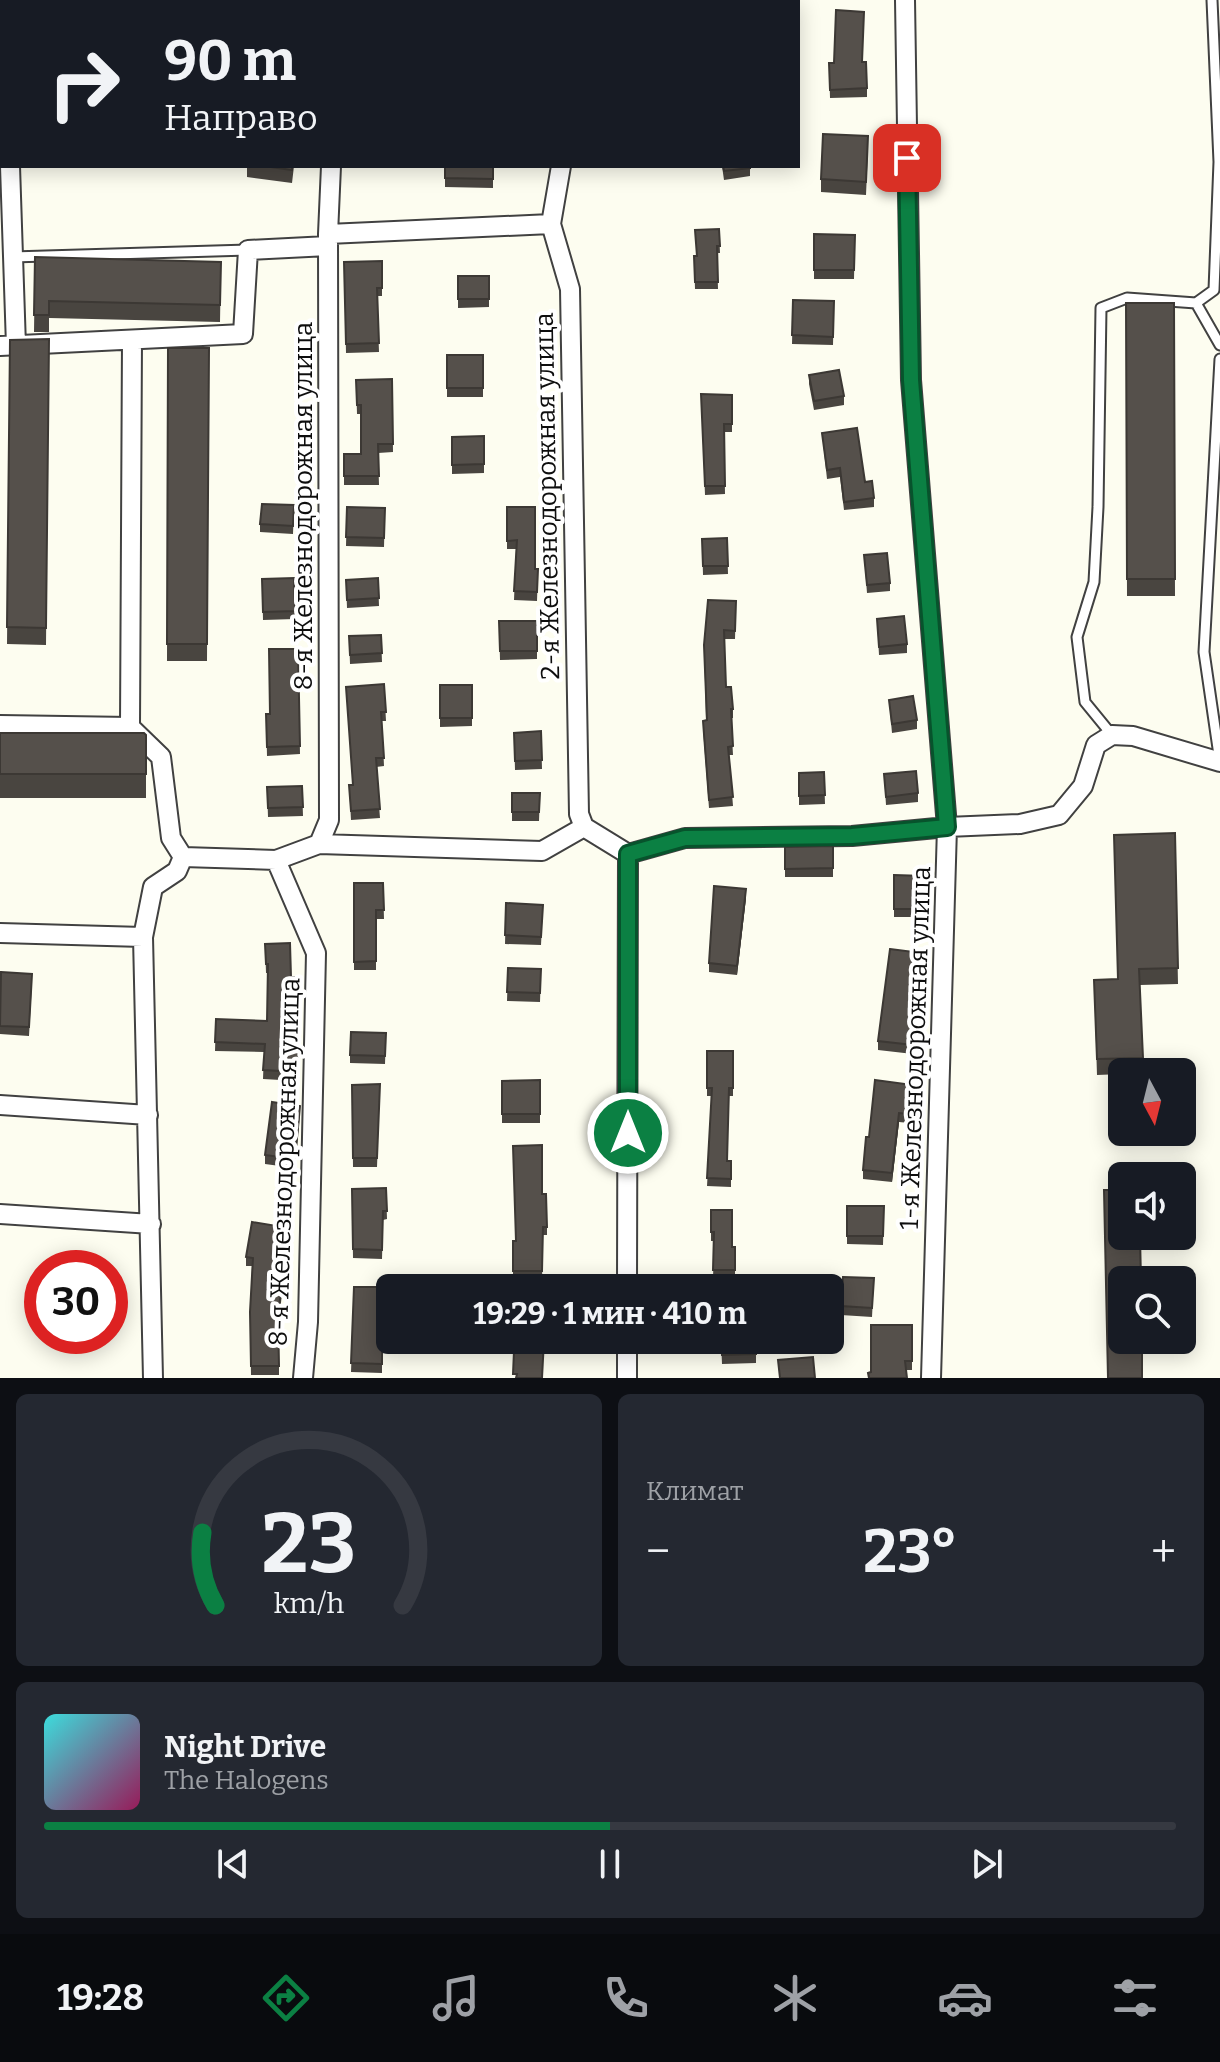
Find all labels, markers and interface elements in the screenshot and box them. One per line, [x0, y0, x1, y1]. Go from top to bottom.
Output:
text: 90 m [164, 28, 296, 95]
icon: right [32, 32, 136, 136]
text: Направо [164, 96, 318, 140]
pin [873, 124, 941, 192]
icon: arrive [885, 136, 929, 180]
street label: 2-я Железнодорожная улица [529, 312, 566, 680]
street label: 8-я Железнодорожная улица [288, 322, 319, 690]
street label: 1-я Железнодорожная улица [894, 866, 937, 1230]
street label: 8-я Железнодорожная улица [263, 977, 306, 1347]
north arrow [1108, 1058, 1196, 1146]
map controls [1108, 1058, 1196, 1354]
position arrow [586, 1091, 670, 1175]
button: sound [1108, 1162, 1196, 1250]
speed limit sign: 30 [24, 1250, 128, 1354]
button: search [1108, 1266, 1196, 1354]
text: 19:29 · 1 мин · 410 m [473, 1296, 747, 1332]
text: Климат [646, 1476, 743, 1507]
text: 23 [262, 1494, 356, 1594]
text: 23° [863, 1516, 958, 1588]
text: − [646, 1525, 670, 1578]
text: + [1151, 1525, 1176, 1578]
text: km/h [274, 1586, 345, 1621]
text: Night Drive [164, 1729, 326, 1765]
text: The Halogens [164, 1765, 329, 1796]
icon: previous [211, 1842, 255, 1886]
icon: pause [588, 1842, 632, 1886]
icon: next [965, 1842, 1009, 1886]
icon: directions [258, 1970, 314, 2026]
icon: music [428, 1970, 484, 2026]
icon: phone [598, 1970, 654, 2026]
icon: climate [767, 1970, 823, 2026]
icon: car [937, 1970, 993, 2026]
icon: filters [1107, 1970, 1163, 2026]
text: 19:28 [57, 1976, 144, 2020]

